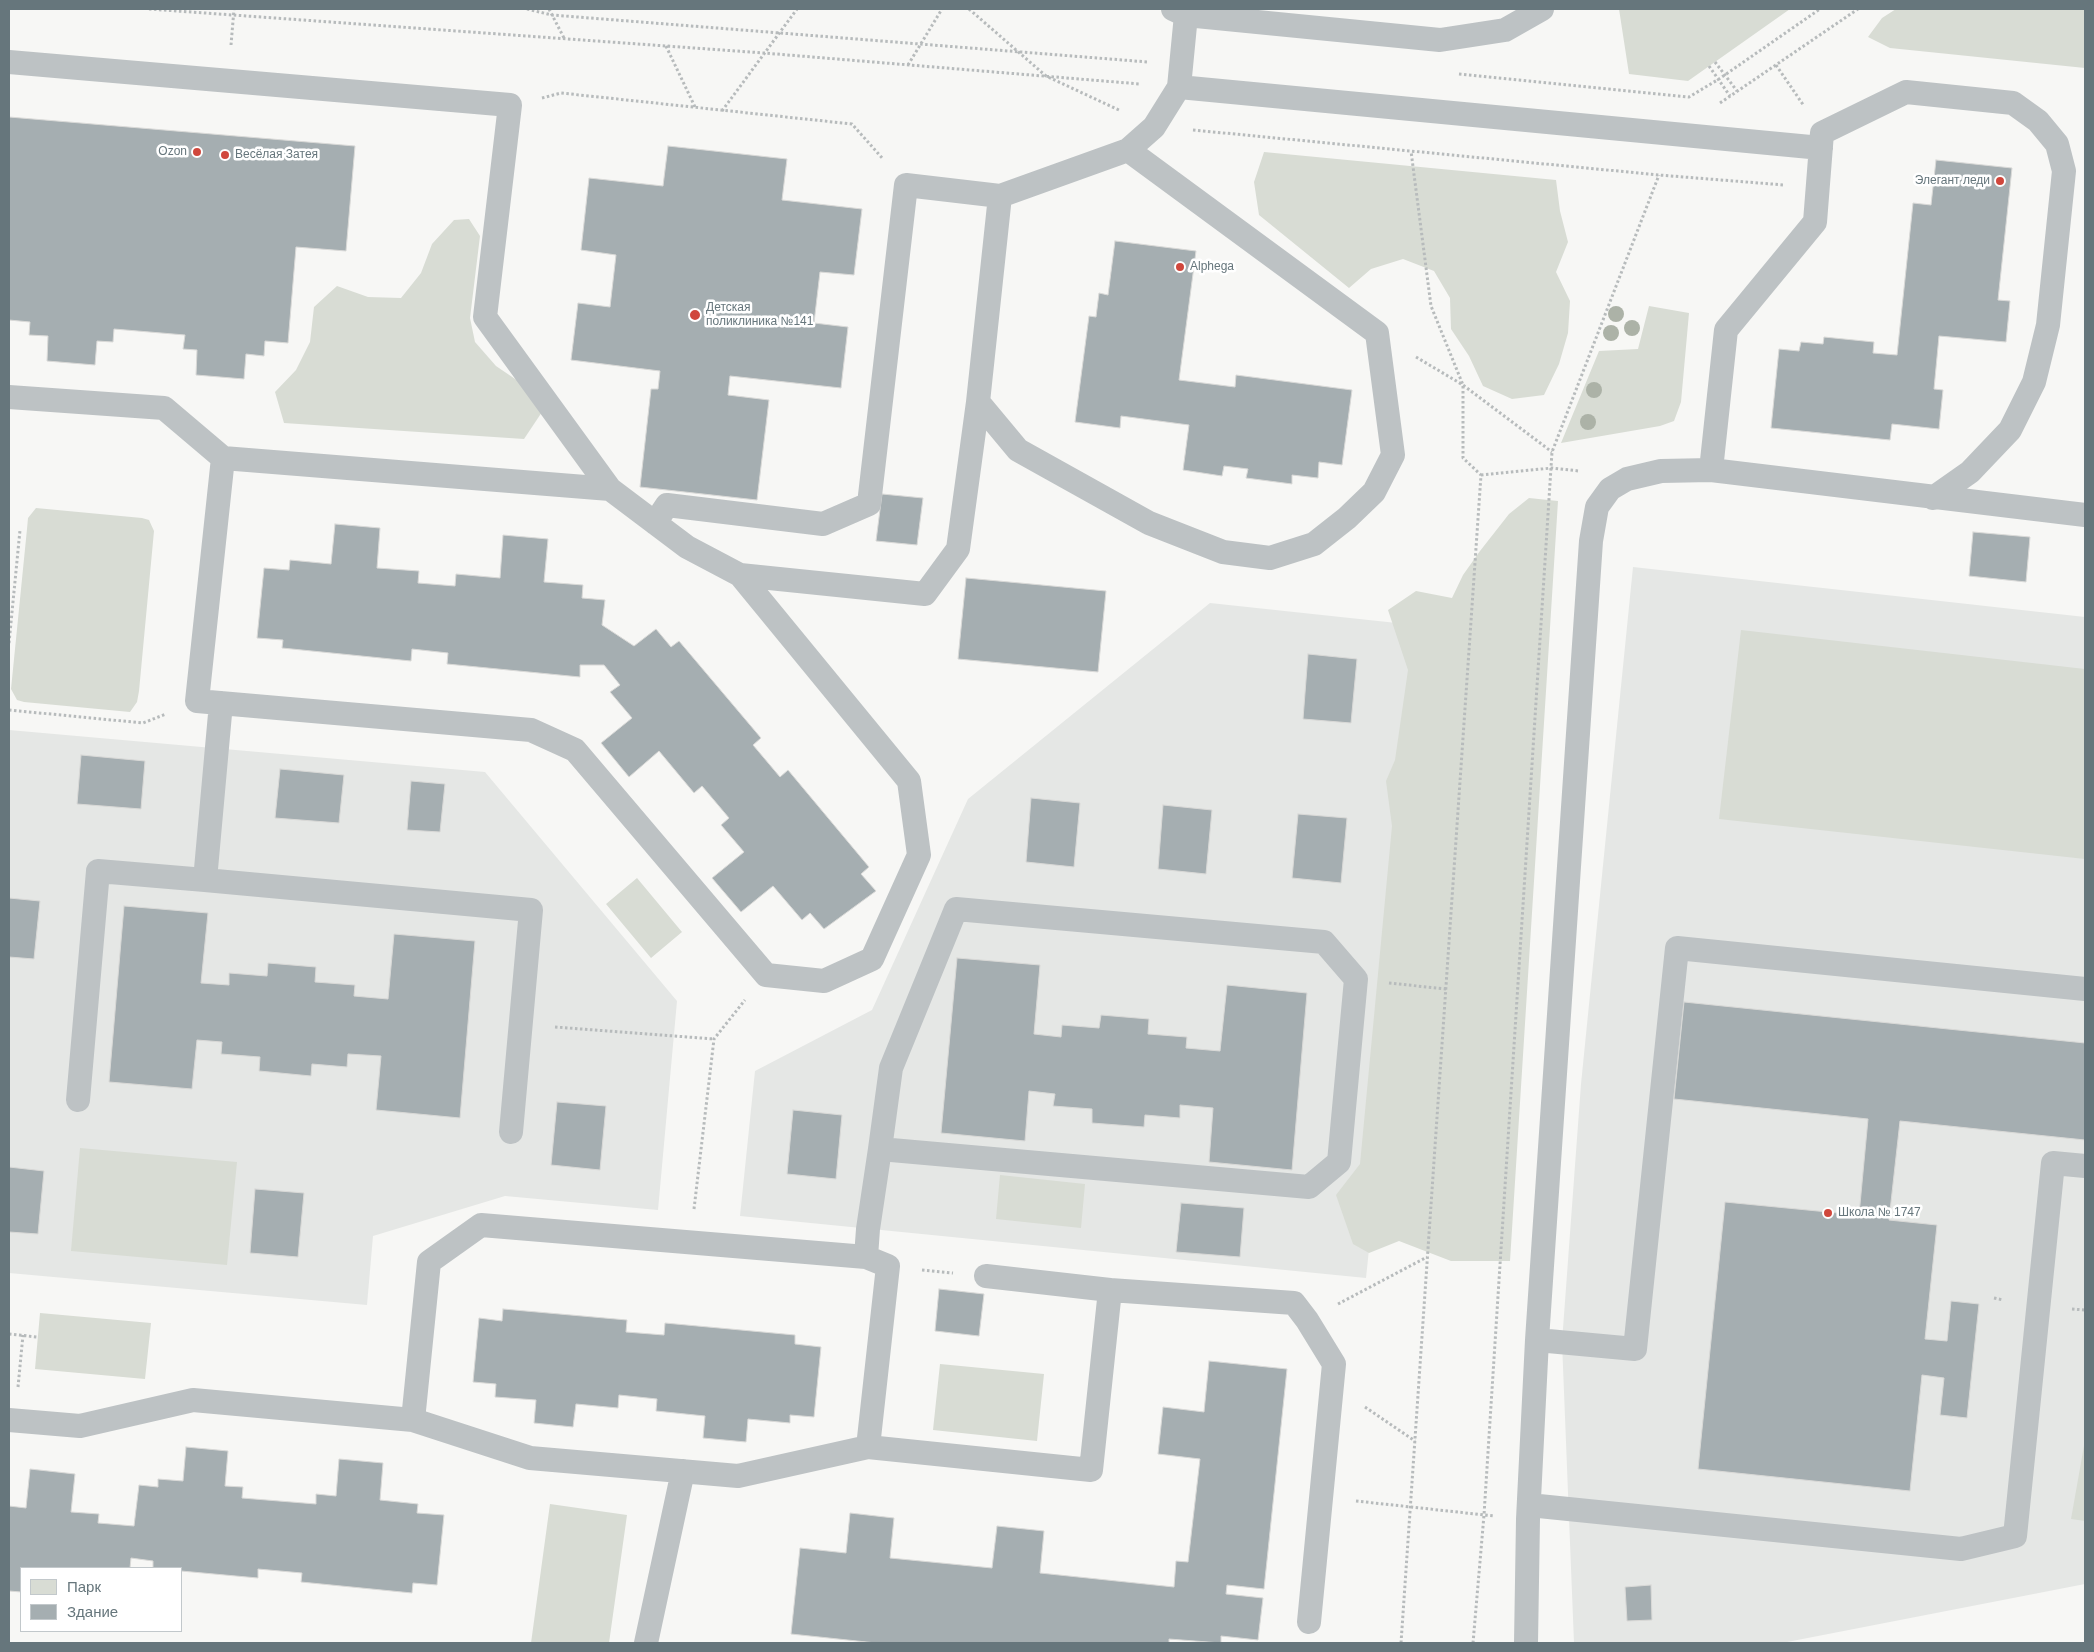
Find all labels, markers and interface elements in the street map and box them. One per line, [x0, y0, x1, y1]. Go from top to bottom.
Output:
place label: Ozon [158, 145, 187, 159]
marker: Ozon [191, 146, 203, 158]
place label: Весёлая Затея [235, 148, 318, 162]
marker: Весёлая Затея [219, 149, 231, 161]
place label: Элегант леди [1915, 174, 1990, 188]
marker: Элегант леди [1994, 175, 2006, 187]
place label: Alphega [1190, 260, 1234, 274]
marker: Alphega [1174, 261, 1186, 273]
place label: Детская поликлиника №141 [706, 301, 813, 329]
marker: Детская поликлиника №141 [688, 308, 702, 322]
place label: Школа № 1747 [1838, 1206, 1921, 1220]
marker: Школа № 1747 [1822, 1207, 1834, 1219]
legend [20, 1567, 182, 1632]
text: Парк [67, 1578, 101, 1595]
text: Здание [67, 1603, 118, 1620]

